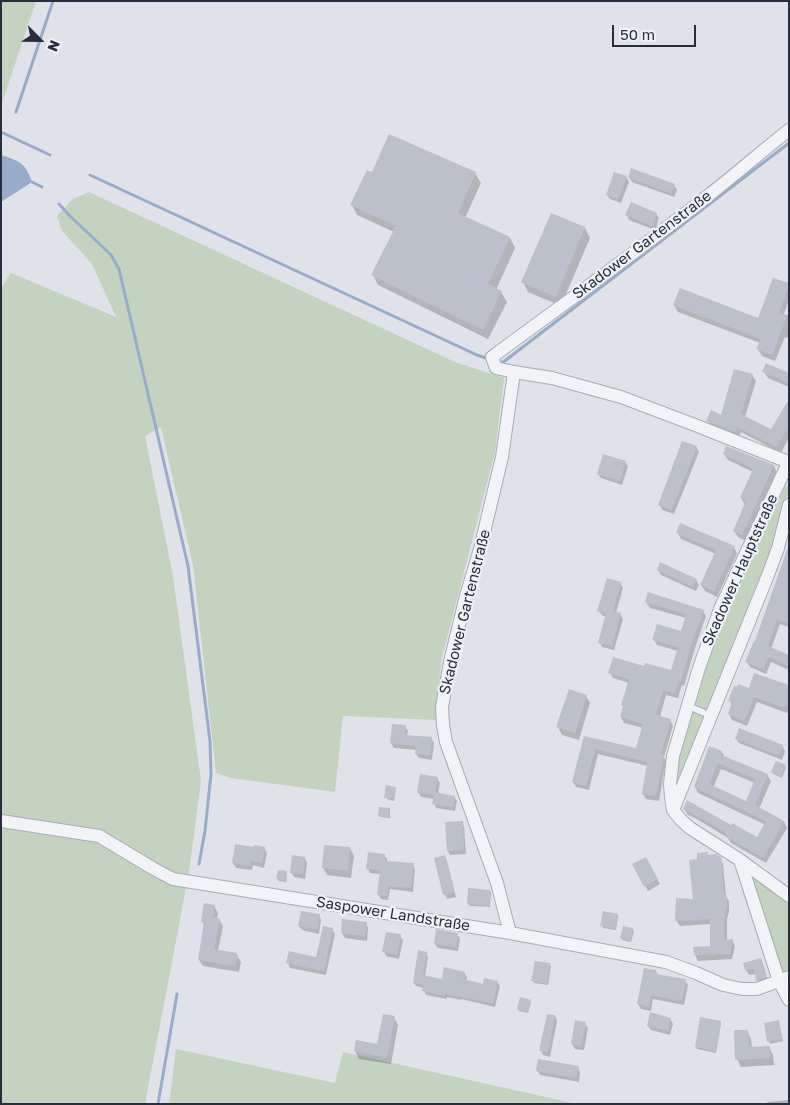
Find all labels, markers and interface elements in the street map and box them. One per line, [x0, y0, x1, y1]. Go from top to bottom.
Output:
north arrow [15, 15, 65, 65]
scale bar [615, 15, 699, 47]
text: 50 m [620, 25, 655, 43]
text: N [44, 38, 64, 54]
street label: Skadower Gartenstraße [569, 187, 715, 303]
street label: Skadower Hauptstraße [698, 491, 782, 649]
street label: Skadower Gartenstraße [436, 528, 494, 696]
street label: Saspower Landstraße [315, 893, 471, 935]

